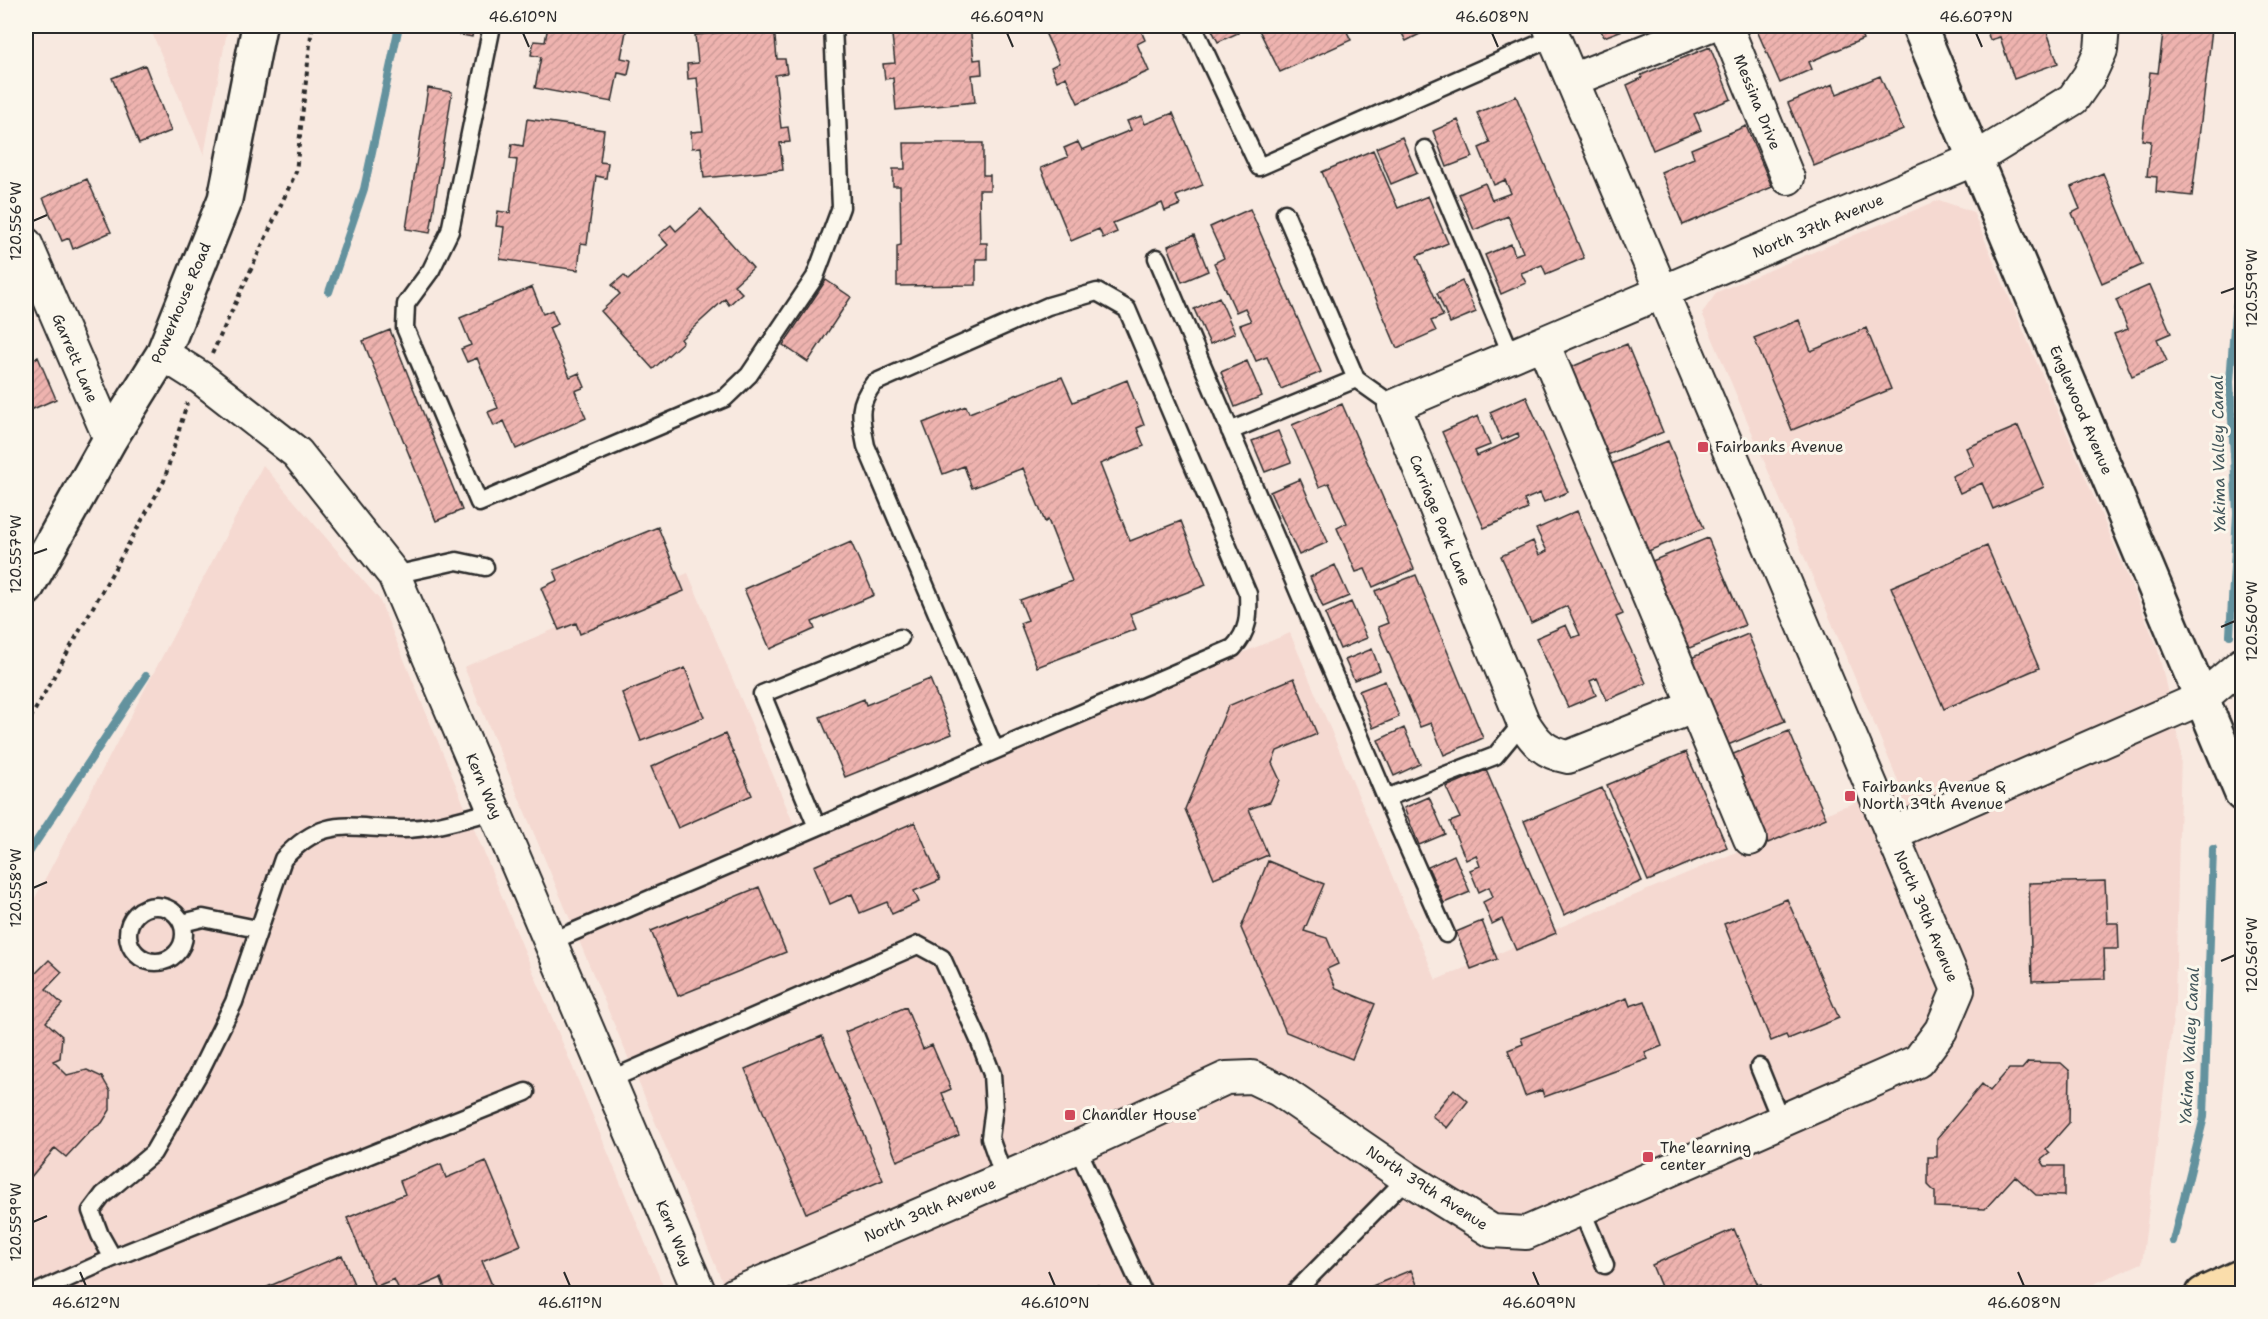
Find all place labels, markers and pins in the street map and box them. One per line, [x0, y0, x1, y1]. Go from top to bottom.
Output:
place label: Fairbanks Avenue [1715, 437, 1844, 457]
marker: Fairbanks Avenue [1696, 440, 1710, 454]
place label: Fairbanks Avenue & North 39th Avenue [1862, 777, 2006, 814]
marker: Fairbanks Avenue & North 39th Avenue [1843, 789, 1857, 803]
place label: Chandler House [1082, 1105, 1197, 1125]
marker: Chandler House [1063, 1108, 1077, 1122]
place label: The learning center [1660, 1138, 1751, 1175]
marker: The learning center [1641, 1150, 1655, 1164]

